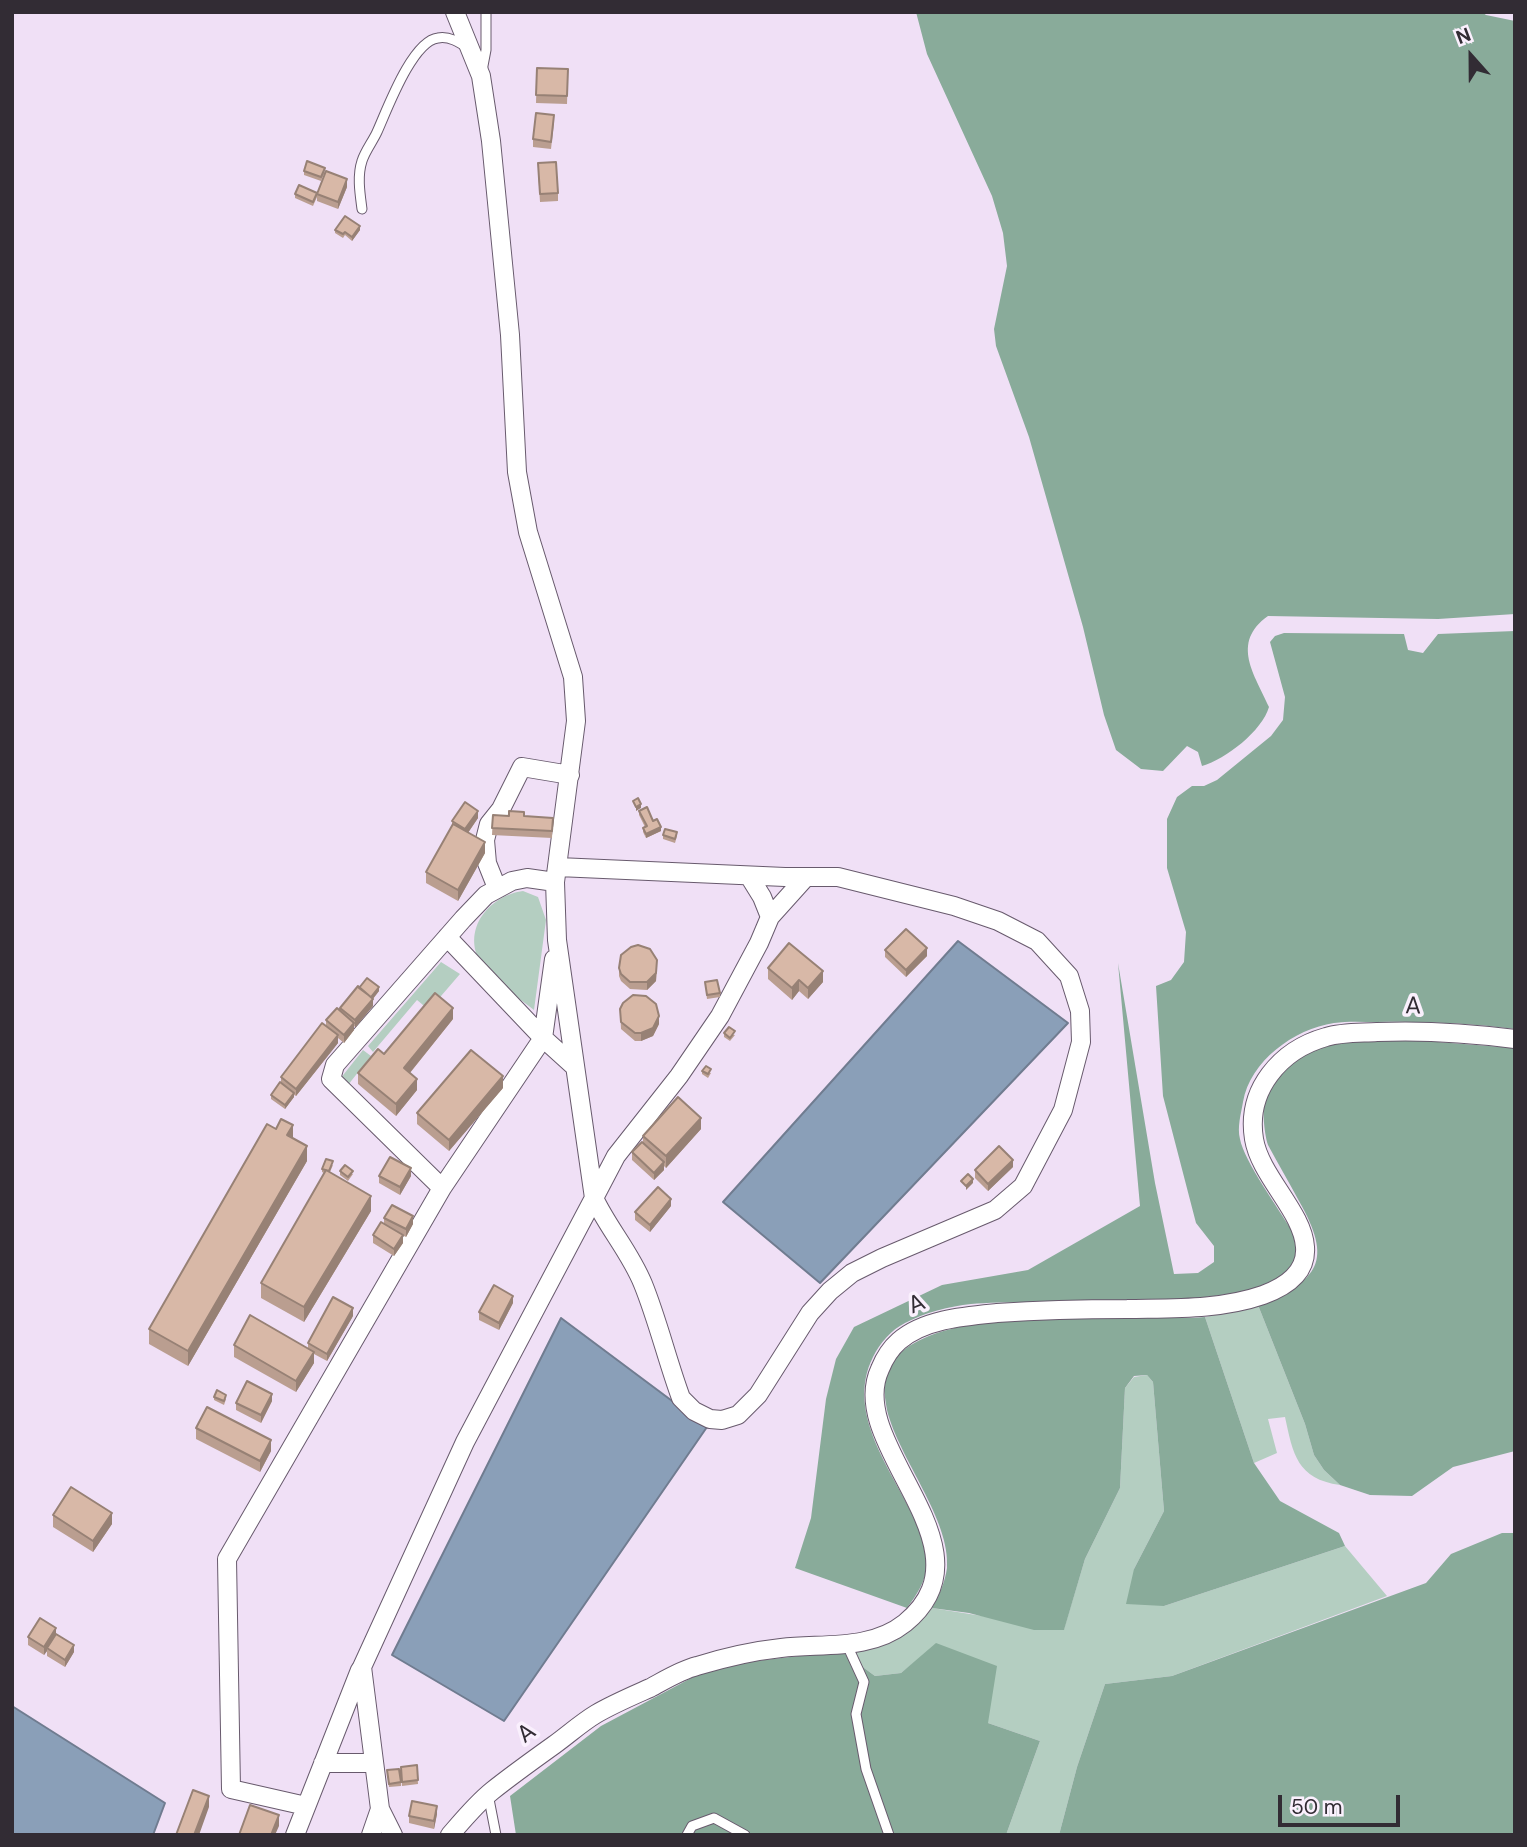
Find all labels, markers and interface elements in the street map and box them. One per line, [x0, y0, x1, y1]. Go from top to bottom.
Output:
north arrow [1436, 21, 1506, 91]
text: N [1452, 22, 1474, 50]
street label: A [1405, 992, 1421, 1022]
street label: A [904, 1289, 930, 1321]
street label: A [512, 1718, 542, 1750]
scale bar [1282, 1780, 1404, 1824]
text: 50 m [1291, 1793, 1342, 1821]

